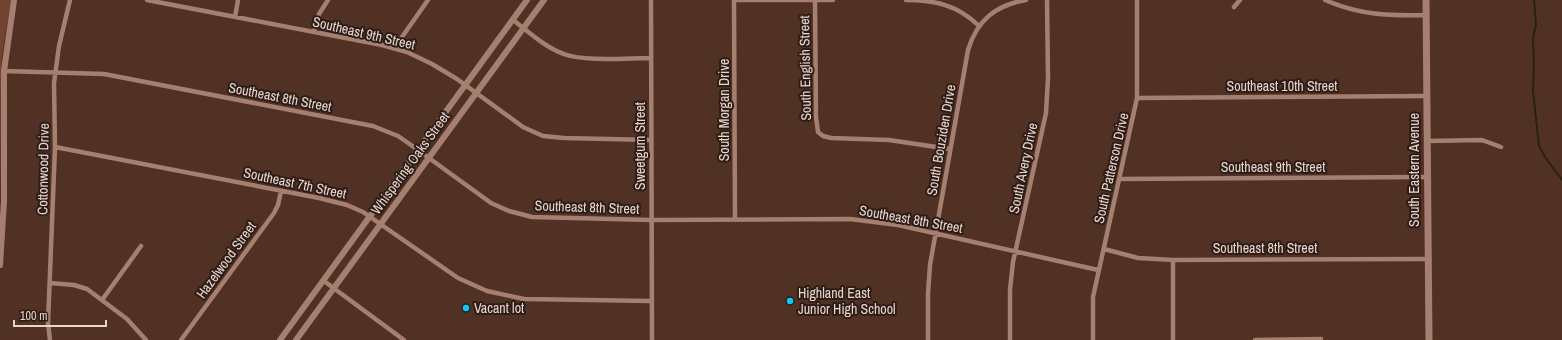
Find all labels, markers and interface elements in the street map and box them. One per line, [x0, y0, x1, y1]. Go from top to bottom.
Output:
street label: Southeast 9th Street [311, 12, 417, 54]
street label: South English Street [795, 15, 815, 121]
street label: South Morgan Drive [715, 59, 733, 161]
street label: Southeast 10th Street [1226, 77, 1338, 95]
street label: Southeast 8th Street [227, 78, 333, 116]
street label: South Bouziden Drive [922, 83, 960, 197]
street label: Sweetgum Street [631, 102, 649, 190]
street label: Whispering Oaks Street [367, 108, 453, 218]
street label: South Patterson Drive [1090, 111, 1132, 225]
street label: South Eastern Avenue [1405, 113, 1423, 227]
street label: South Avery Drive [1005, 121, 1041, 215]
street label: Cottonwood Drive [33, 123, 53, 215]
street label: Southeast 9th Street [1221, 158, 1325, 176]
street label: Southeast 7th Street [242, 163, 348, 203]
street label: Southeast 8th Street [534, 196, 640, 218]
street label: Southeast 8th Street [858, 201, 964, 237]
street label: Hazelwood Street [192, 218, 260, 302]
street label: Southeast 8th Street [1213, 239, 1317, 257]
place label: Highland East Junior High School [798, 284, 896, 318]
marker: Highland East Junior High School [785, 296, 795, 306]
place label: Vacant lot [474, 299, 524, 317]
scale bar [14, 302, 106, 328]
marker: Vacant lot [461, 303, 471, 313]
text: 100 m [20, 308, 47, 324]

